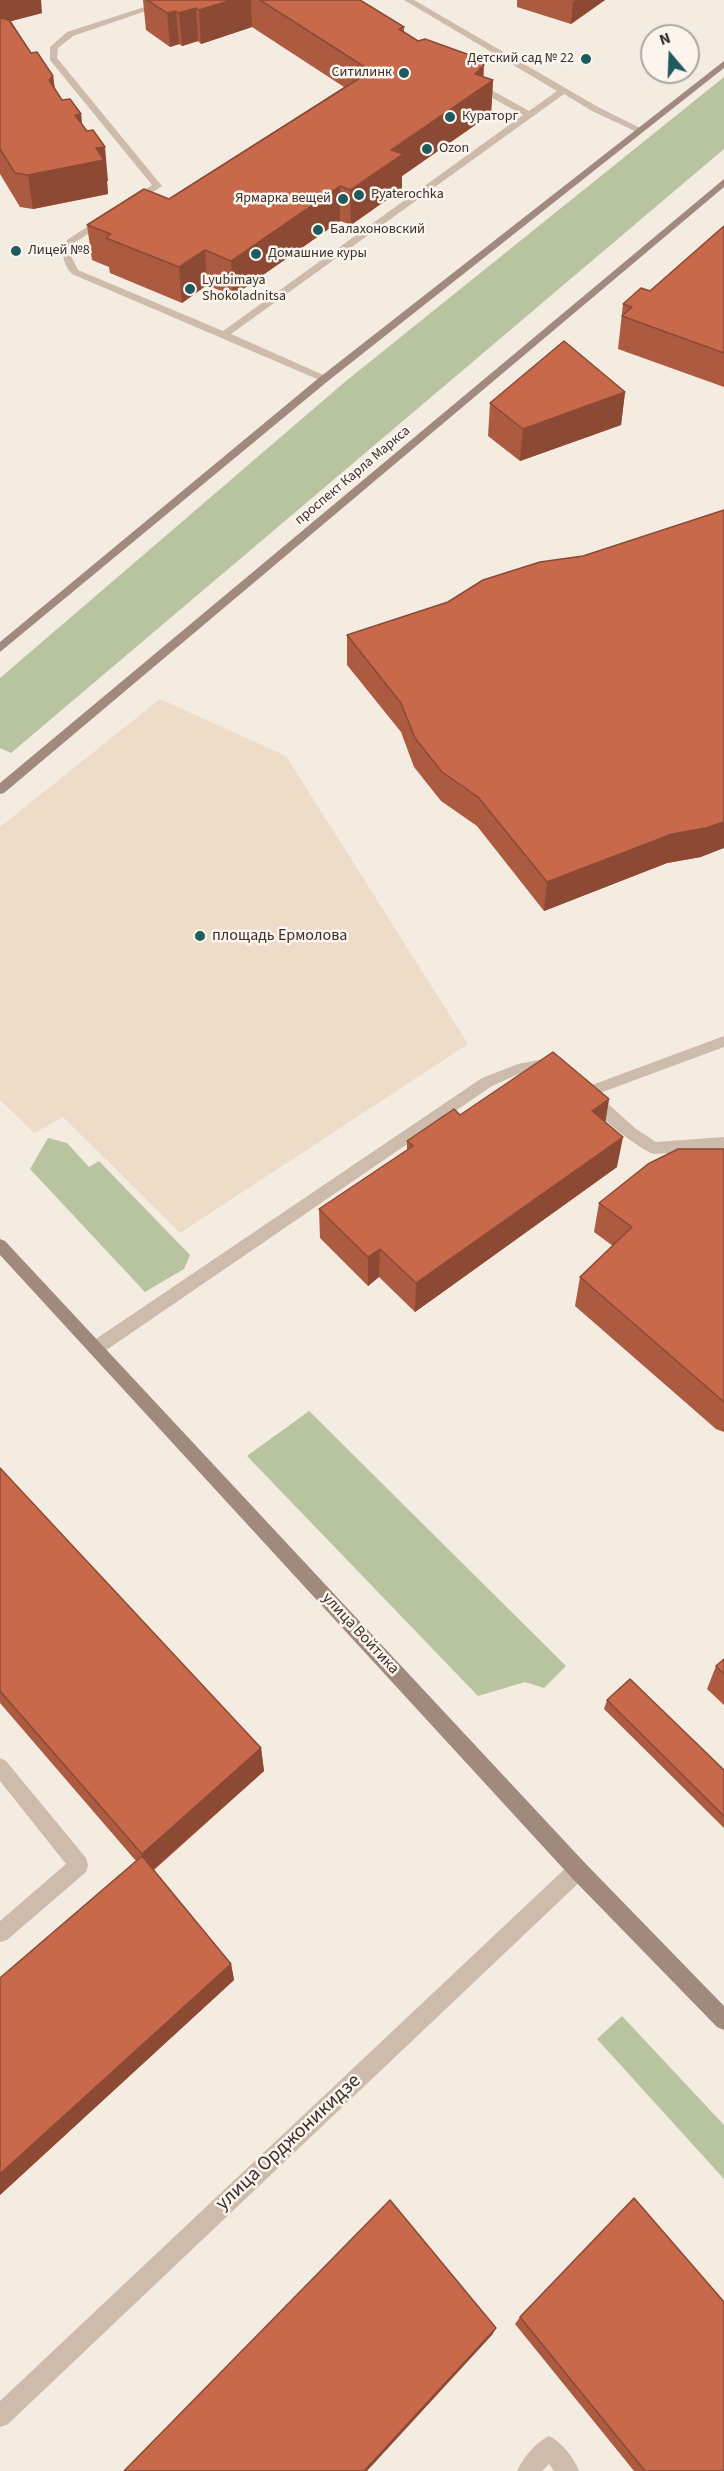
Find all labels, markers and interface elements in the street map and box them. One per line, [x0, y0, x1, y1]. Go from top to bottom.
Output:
north arrow [640, 24, 700, 84]
text: N [656, 27, 673, 51]
place label: Детский сад № 22 [467, 51, 574, 67]
marker: Детский сад № 22 [579, 52, 593, 66]
place label: Ситилинк [332, 65, 392, 81]
marker: Ситилинк [397, 66, 411, 80]
place label: Кураторг [462, 109, 518, 125]
marker: Кураторг [443, 110, 457, 124]
place label: Ozon [439, 141, 469, 157]
marker: Ozon [420, 142, 434, 156]
place label: Pyaterochka [371, 187, 444, 203]
marker: Pyaterochka [352, 188, 366, 202]
place label: Ярмарка вещей [235, 191, 331, 207]
marker: Ярмарка вещей [336, 192, 350, 206]
place label: Балахоновский [330, 222, 425, 238]
marker: Балахоновский [311, 223, 325, 237]
place label: Лицей №8 [28, 243, 90, 259]
marker: Лицей №8 [9, 244, 23, 258]
place label: Домашние куры [268, 246, 367, 262]
marker: Домашние куры [249, 247, 263, 261]
place label: Lyubimaya Shokoladnitsa [202, 273, 286, 306]
marker: Lyubimaya Shokoladnitsa [183, 282, 197, 296]
street label: проспект Карла Маркса [292, 423, 414, 529]
place label: площадь Ермолова [212, 926, 347, 946]
marker: площадь Ермолова [193, 929, 207, 943]
street label: улица Войтика [317, 1589, 403, 1679]
street label: улица Орджоникидзе [212, 2070, 366, 2216]

